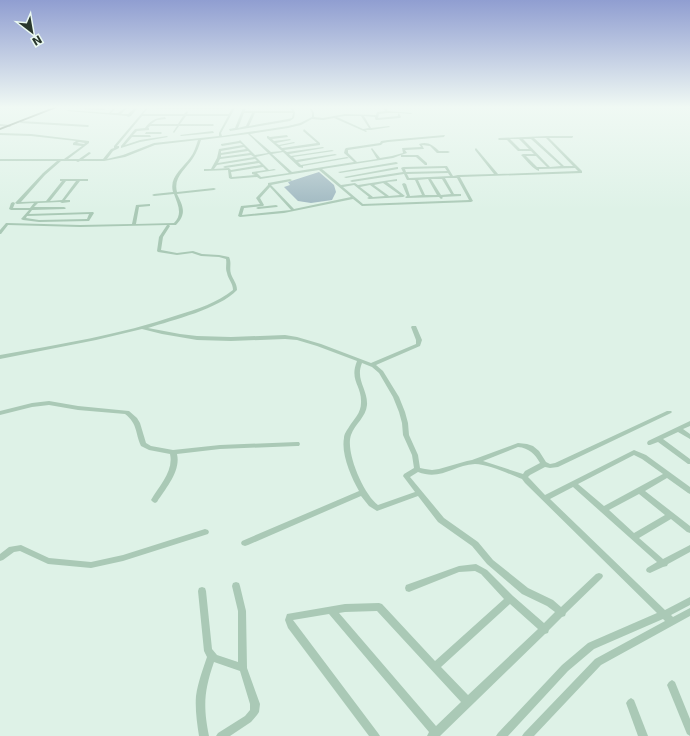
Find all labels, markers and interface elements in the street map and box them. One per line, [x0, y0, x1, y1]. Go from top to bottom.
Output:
north arrow [12, 12, 52, 52]
text: N [30, 32, 44, 48]

